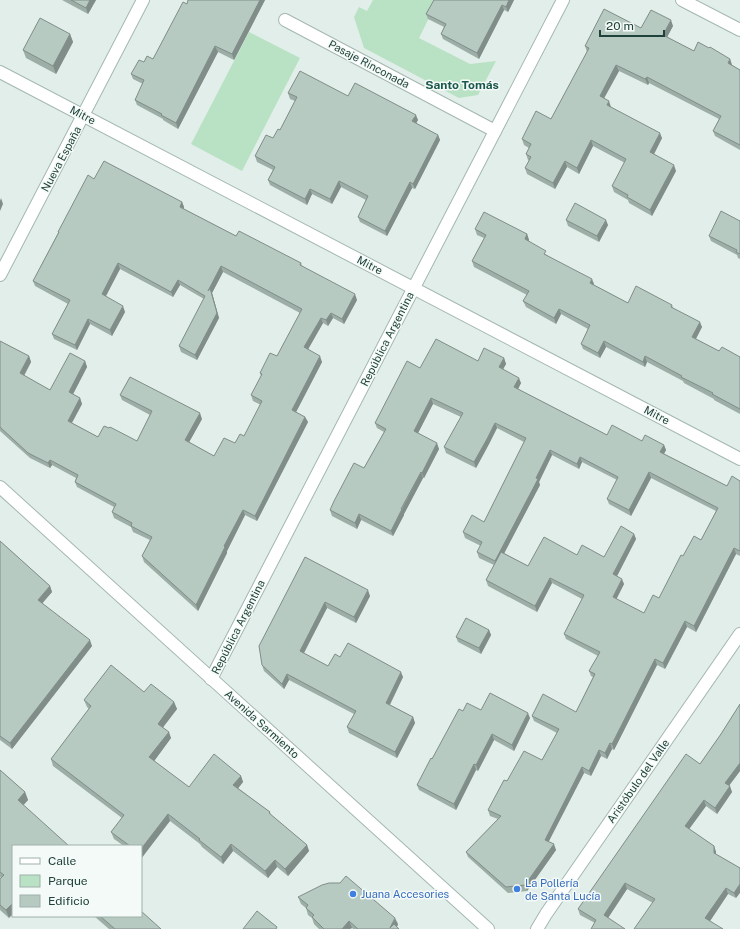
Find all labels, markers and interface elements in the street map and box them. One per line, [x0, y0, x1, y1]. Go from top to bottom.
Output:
scale bar [600, 12, 664, 38]
text: 20 m [606, 19, 634, 33]
street label: Pasaje Rinconada [326, 38, 412, 90]
district label: Santo Tomás [425, 78, 499, 92]
street label: Mitre [68, 103, 98, 127]
street label: Nueva España [39, 124, 83, 194]
street label: Mitre [355, 253, 385, 277]
street label: República Argentina [358, 290, 416, 388]
street label: Mitre [642, 403, 672, 427]
street label: República Argentina [209, 578, 267, 676]
street label: Avenida Sarmiento [222, 687, 302, 761]
street label: Aristóbulo del Valle [605, 737, 671, 825]
legend [12, 845, 142, 917]
text: Calle [48, 854, 77, 868]
text: Parque [48, 874, 88, 888]
place label: La Pollería de Santa Lucía [525, 877, 600, 902]
marker: La Pollería de Santa Lucía [512, 884, 522, 894]
place label: Juana Accesories [361, 888, 450, 900]
marker: Juana Accesories [348, 889, 358, 899]
text: Edificio [48, 894, 90, 908]

